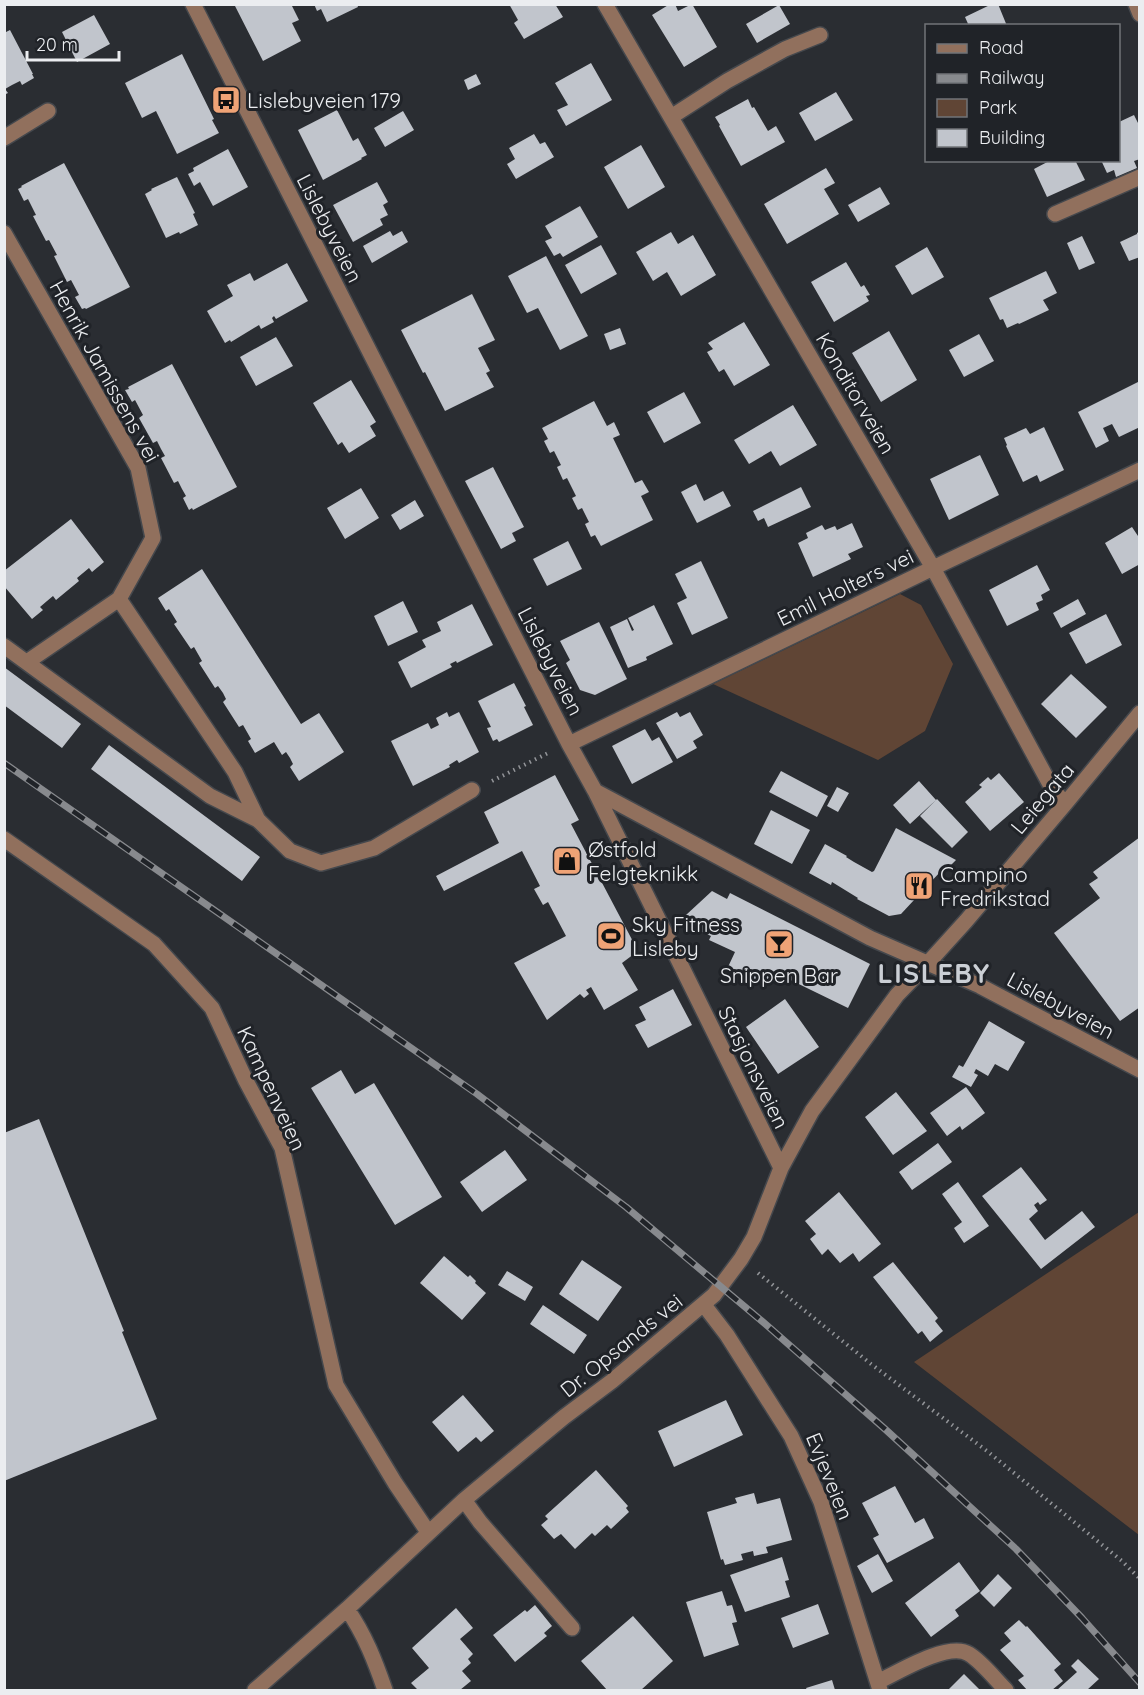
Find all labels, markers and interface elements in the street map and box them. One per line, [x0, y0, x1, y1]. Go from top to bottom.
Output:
scale bar [27, 24, 118, 62]
legend [925, 24, 1120, 162]
text: 20 m [36, 33, 78, 56]
text: Road [979, 36, 1024, 59]
text: Railway [979, 66, 1045, 89]
bus stop icon: Lislebyveien 179 [210, 84, 242, 116]
place label: Lislebyveien 179 [247, 87, 401, 113]
text: Park [979, 96, 1017, 119]
text: Building [979, 126, 1045, 149]
street label: Lislebyveien [292, 170, 368, 286]
street label: Henrik Jamissens vei [44, 276, 166, 466]
street label: Konditorveien [811, 328, 901, 458]
street label: Emil Holters vei [773, 543, 917, 631]
street label: Lislebyveien [513, 603, 589, 719]
street label: Leiegata [1005, 757, 1079, 839]
place label: Østfold Felgteknikk [588, 836, 698, 886]
shop icon: Østfold Felgteknikk [551, 845, 583, 877]
place label: Campino Fredrikstad [940, 861, 1050, 911]
restaurant icon: Campino Fredrikstad [903, 870, 935, 902]
place label: Sky Fitness Lisleby [632, 911, 740, 961]
sports icon: Sky Fitness Lisleby [595, 920, 627, 952]
bar icon: Snippen Bar [763, 928, 795, 960]
district label: LISLEBY [878, 956, 991, 990]
place label: Snippen Bar [720, 962, 838, 988]
street label: Lislebyveien [1003, 966, 1119, 1044]
street label: Stasjonsveien [713, 1001, 795, 1133]
street label: Kampenveien [232, 1022, 312, 1154]
street label: Dr. Opsands vei [555, 1288, 687, 1402]
street label: Evjeveien [801, 1429, 859, 1523]

